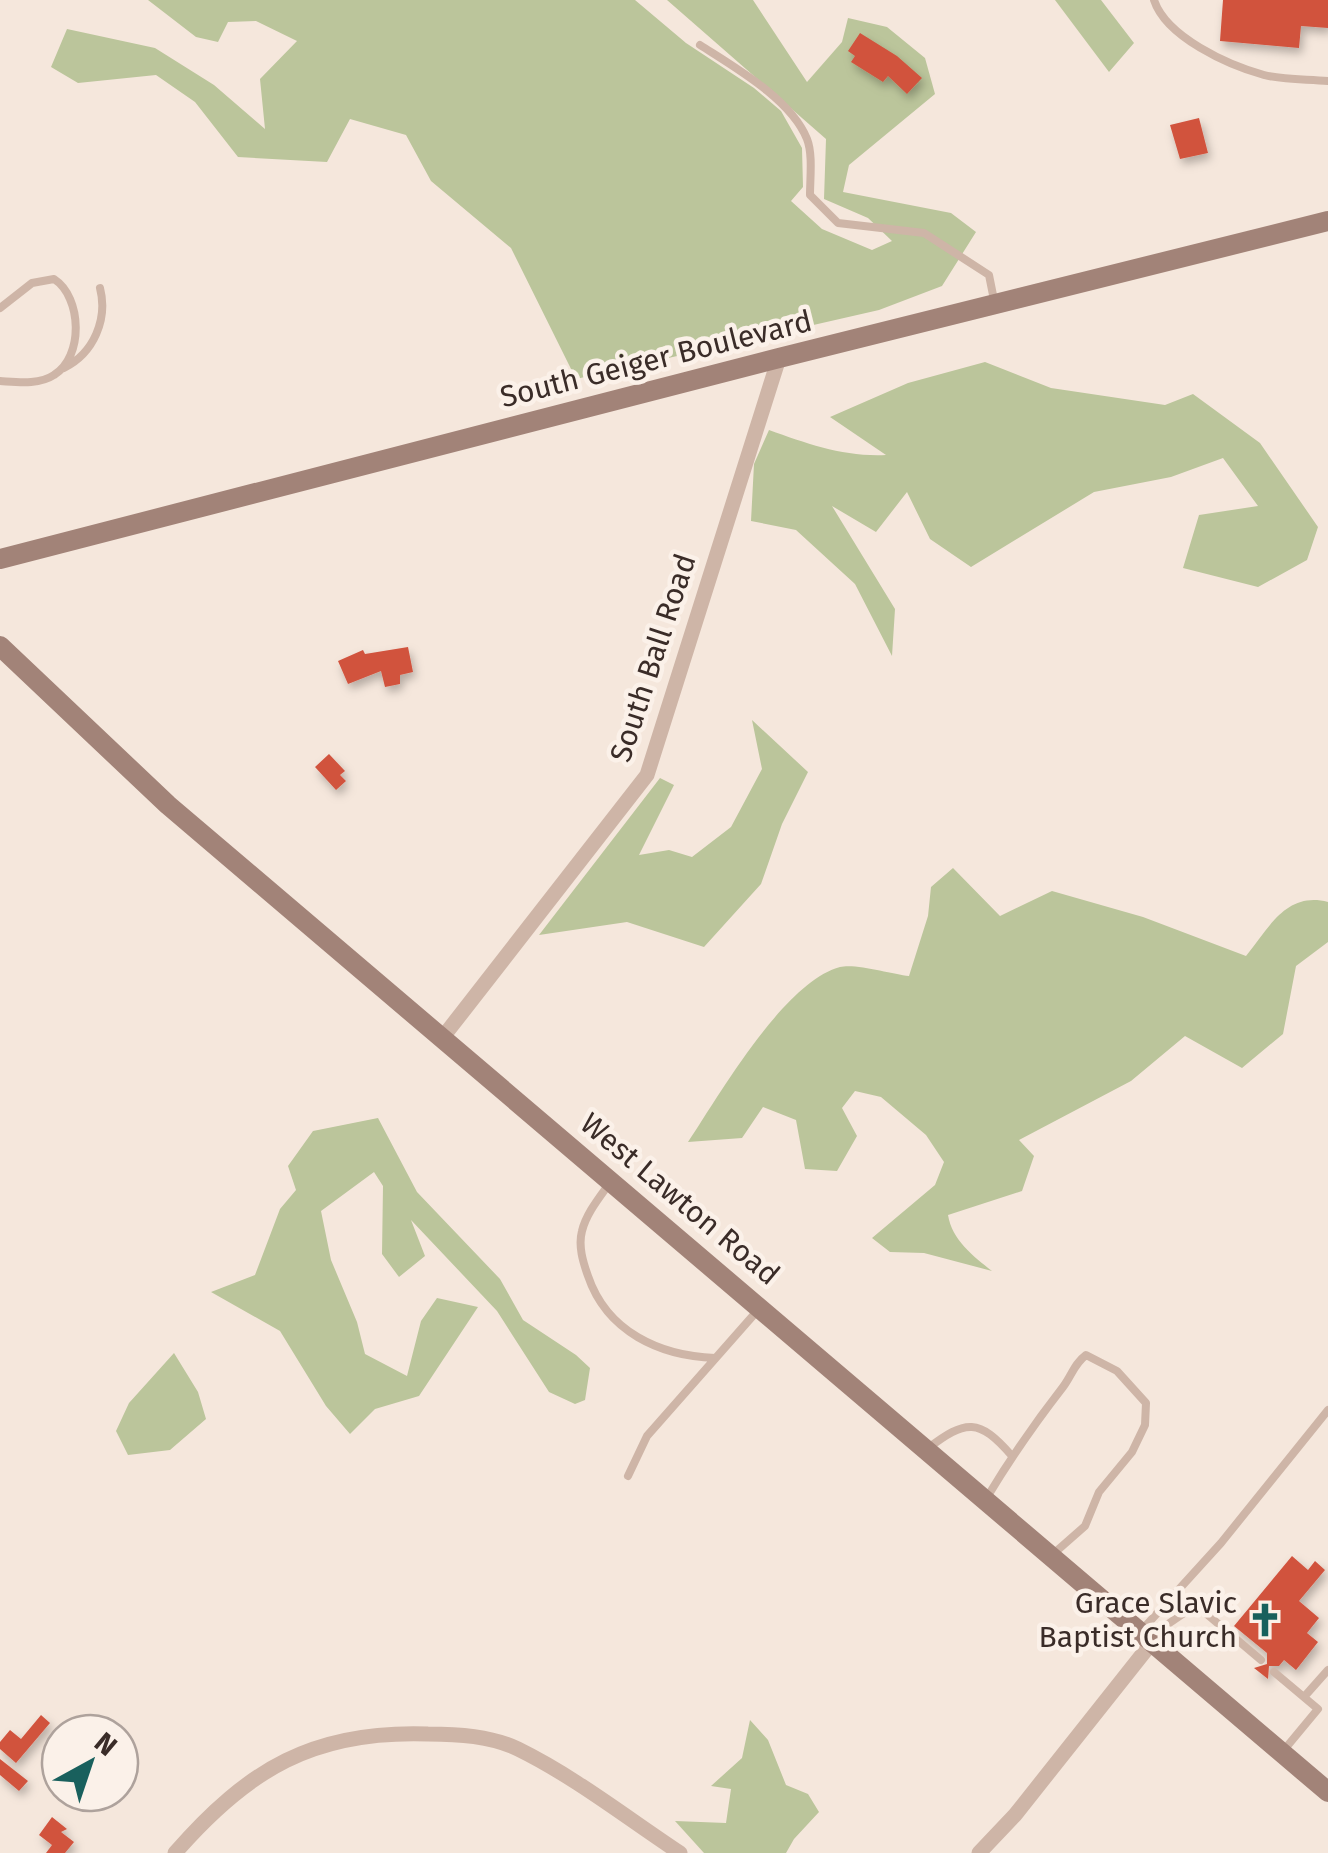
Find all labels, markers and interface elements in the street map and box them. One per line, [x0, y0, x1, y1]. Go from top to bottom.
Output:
street label: South Geiger Boulevard [497, 303, 815, 415]
street label: South Ball Road [602, 549, 704, 767]
street label: West Lawton Road [573, 1105, 787, 1293]
place label: Grace Slavic Baptist Church [1038, 1585, 1237, 1655]
church icon: Grace Slavic Baptist Church [1246, 1601, 1284, 1639]
north arrow [40, 1713, 140, 1813]
text: N [88, 1726, 123, 1763]

